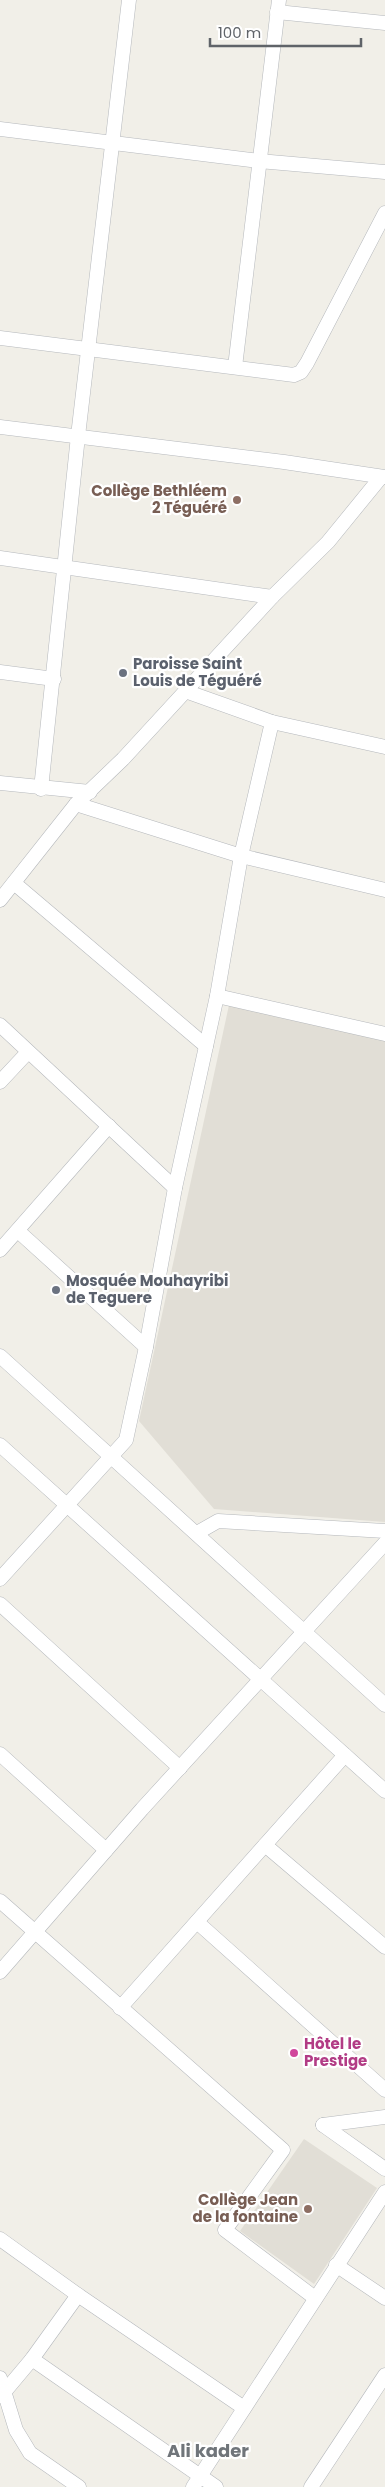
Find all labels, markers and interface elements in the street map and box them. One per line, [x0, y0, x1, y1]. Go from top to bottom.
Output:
scale bar [210, 15, 361, 47]
text: 100 m [218, 22, 261, 43]
place label: Collège Bethléem 2 Téguéré [91, 480, 227, 518]
marker: Collège Bethléem 2 Téguéré [231, 494, 243, 506]
place label: Paroisse Saint Louis de Téguéré [133, 653, 262, 691]
marker: Paroisse Saint Louis de Téguéré [117, 667, 129, 679]
place label: Mosquée Mouhayribi de Teguere [66, 1270, 228, 1308]
marker: Mosquée Mouhayribi de Teguere [50, 1284, 62, 1296]
place label: Hôtel le Prestige [304, 2033, 367, 2071]
marker: Hôtel le Prestige [288, 2047, 300, 2059]
place label: Collège Jean de la fontaine [192, 2189, 298, 2227]
marker: Collège Jean de la fontaine [302, 2203, 314, 2215]
district label: Ali kader [167, 2438, 249, 2463]

